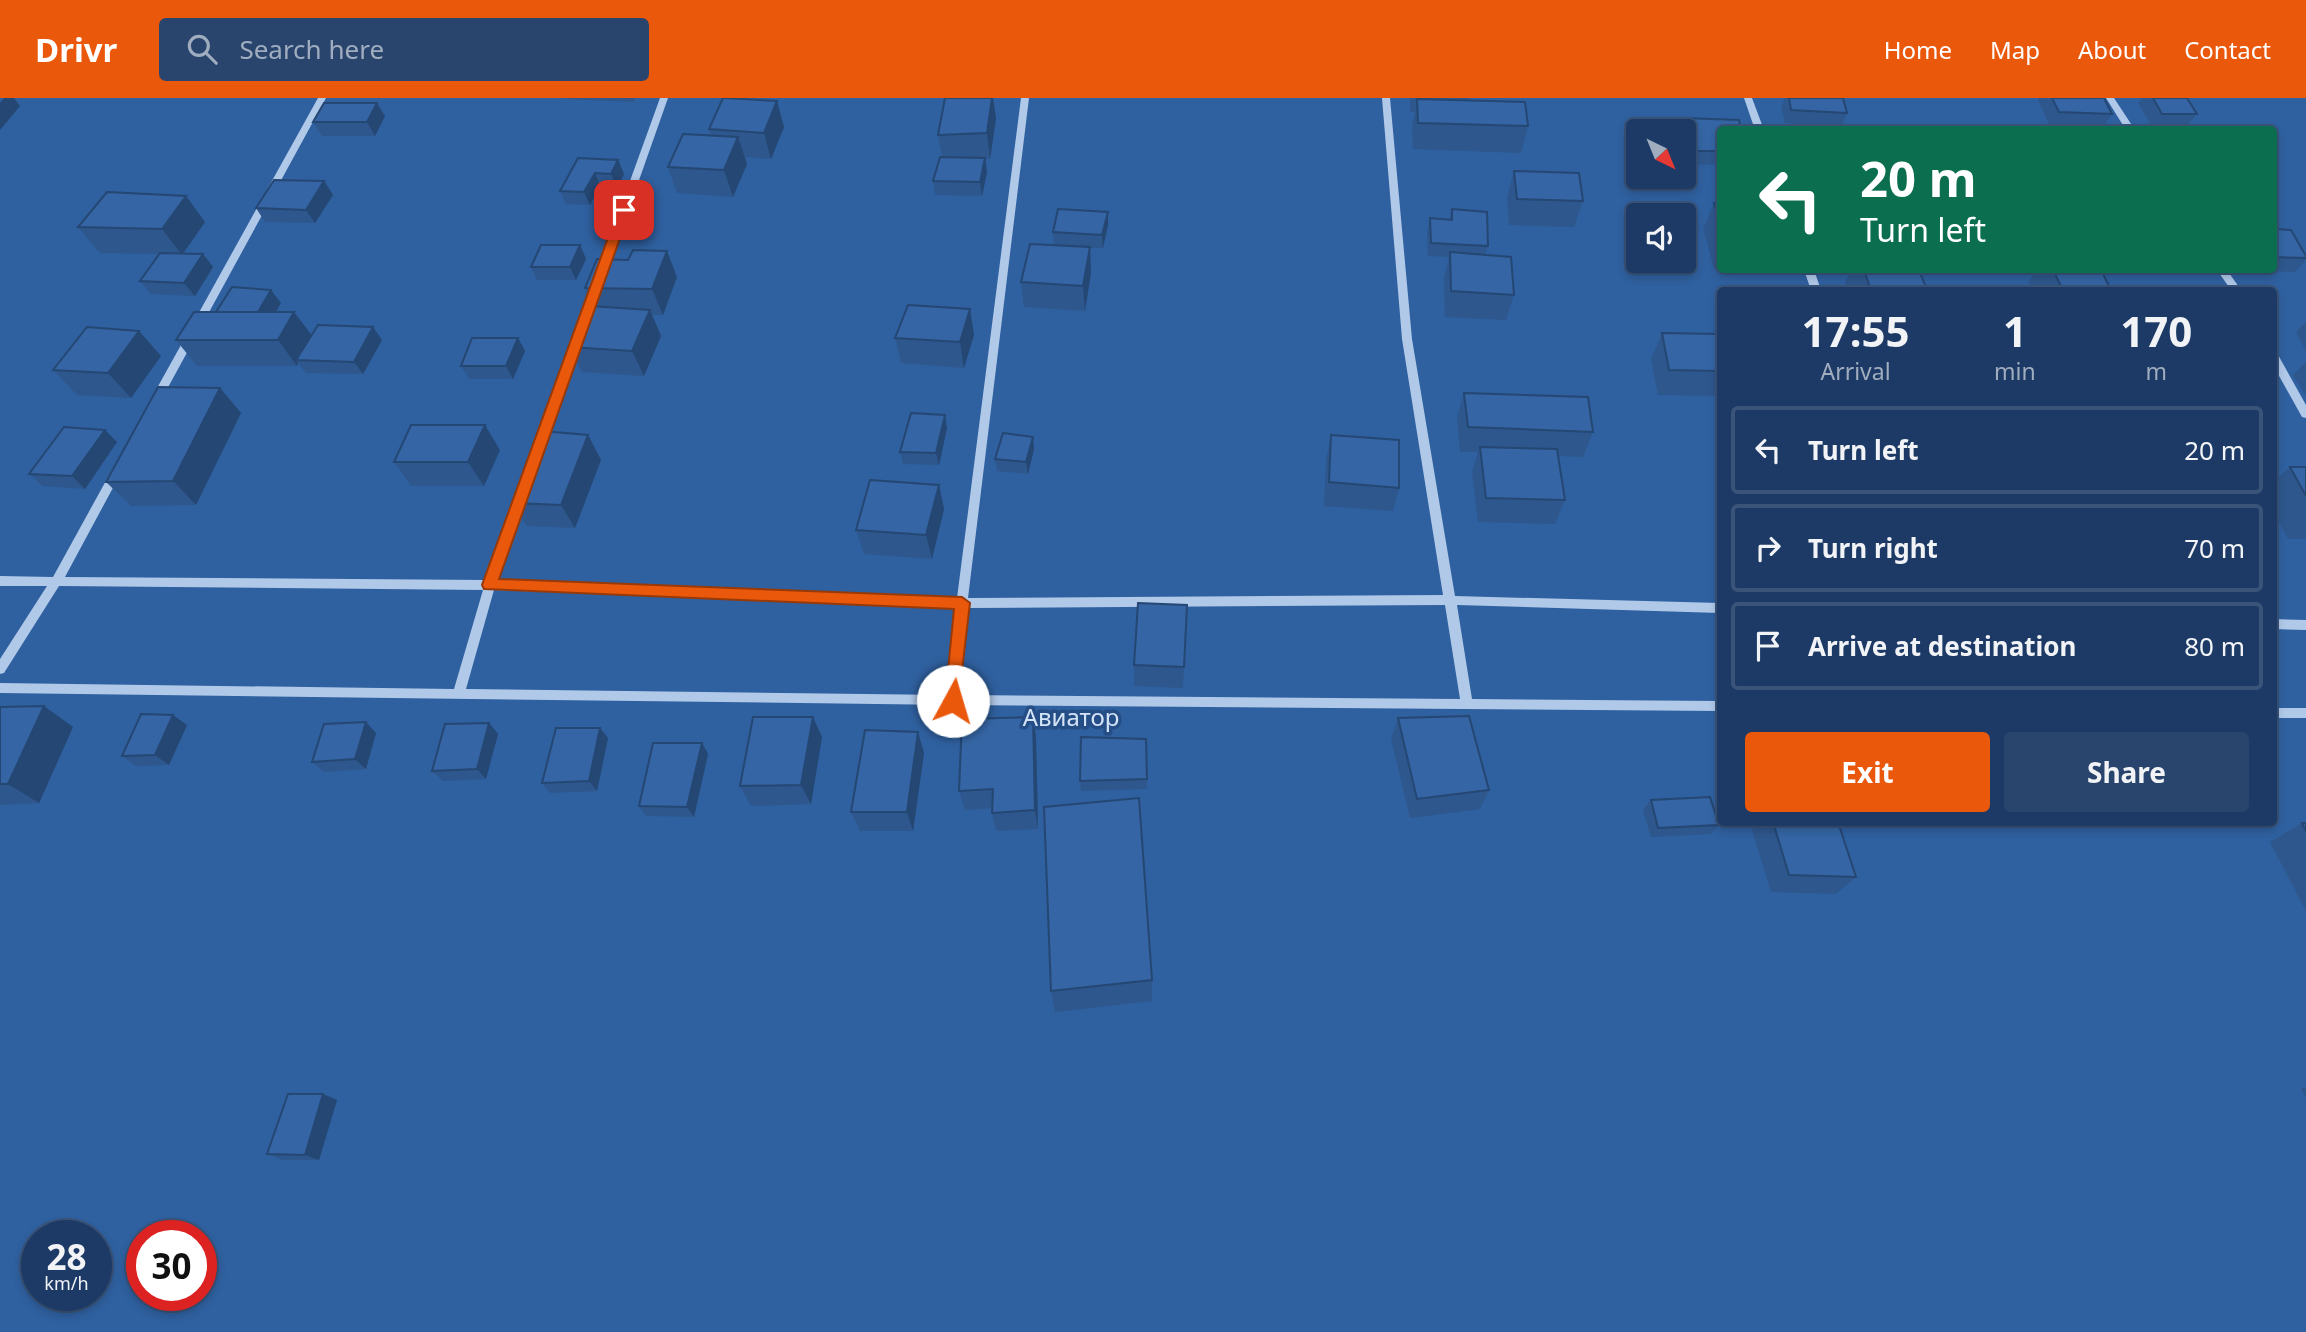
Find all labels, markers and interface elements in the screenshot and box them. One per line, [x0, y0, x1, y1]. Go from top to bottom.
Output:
search box [159, 18, 649, 81]
text: Drivr [35, 27, 117, 72]
icon: search [183, 30, 221, 68]
text: Search here [239, 31, 384, 67]
text: Home [1884, 33, 1952, 66]
text: Map [1990, 33, 2040, 66]
text: About [2078, 33, 2146, 66]
text: Contact [2184, 33, 2271, 66]
north arrow [1626, 119, 1696, 189]
map controls [1626, 119, 1696, 273]
text: 20 m [1860, 145, 1977, 211]
icon: left [1745, 154, 1836, 245]
pin [594, 180, 654, 240]
icon: arrive [605, 191, 643, 229]
button: sound [1626, 203, 1696, 273]
text: Turn left [1860, 208, 1986, 251]
text: 17:55 [1802, 302, 1909, 359]
text: 1 [2003, 302, 2027, 359]
text: 170 [2120, 302, 2192, 359]
text: Arrival [1820, 355, 1891, 387]
text: min [1994, 355, 2036, 387]
text: m [2146, 355, 2167, 387]
icon: left [1749, 431, 1787, 469]
text: Turn left [1808, 432, 1919, 468]
text: 20 m [2184, 432, 2245, 468]
icon: right [1749, 529, 1787, 567]
text: Turn right [1808, 530, 1938, 566]
text: 70 m [2184, 530, 2245, 566]
icon: arrive [1749, 627, 1787, 665]
text: Arrive at destination [1808, 628, 2077, 664]
text: 80 m [2184, 628, 2245, 664]
position arrow [916, 664, 990, 738]
park label: Авиатор [1023, 700, 1119, 733]
button: Exit [1745, 732, 1990, 812]
button: Share [2004, 732, 2249, 812]
speed limit sign: 30 [126, 1220, 217, 1311]
text: 28 [46, 1233, 87, 1280]
text: km/h [44, 1271, 89, 1295]

